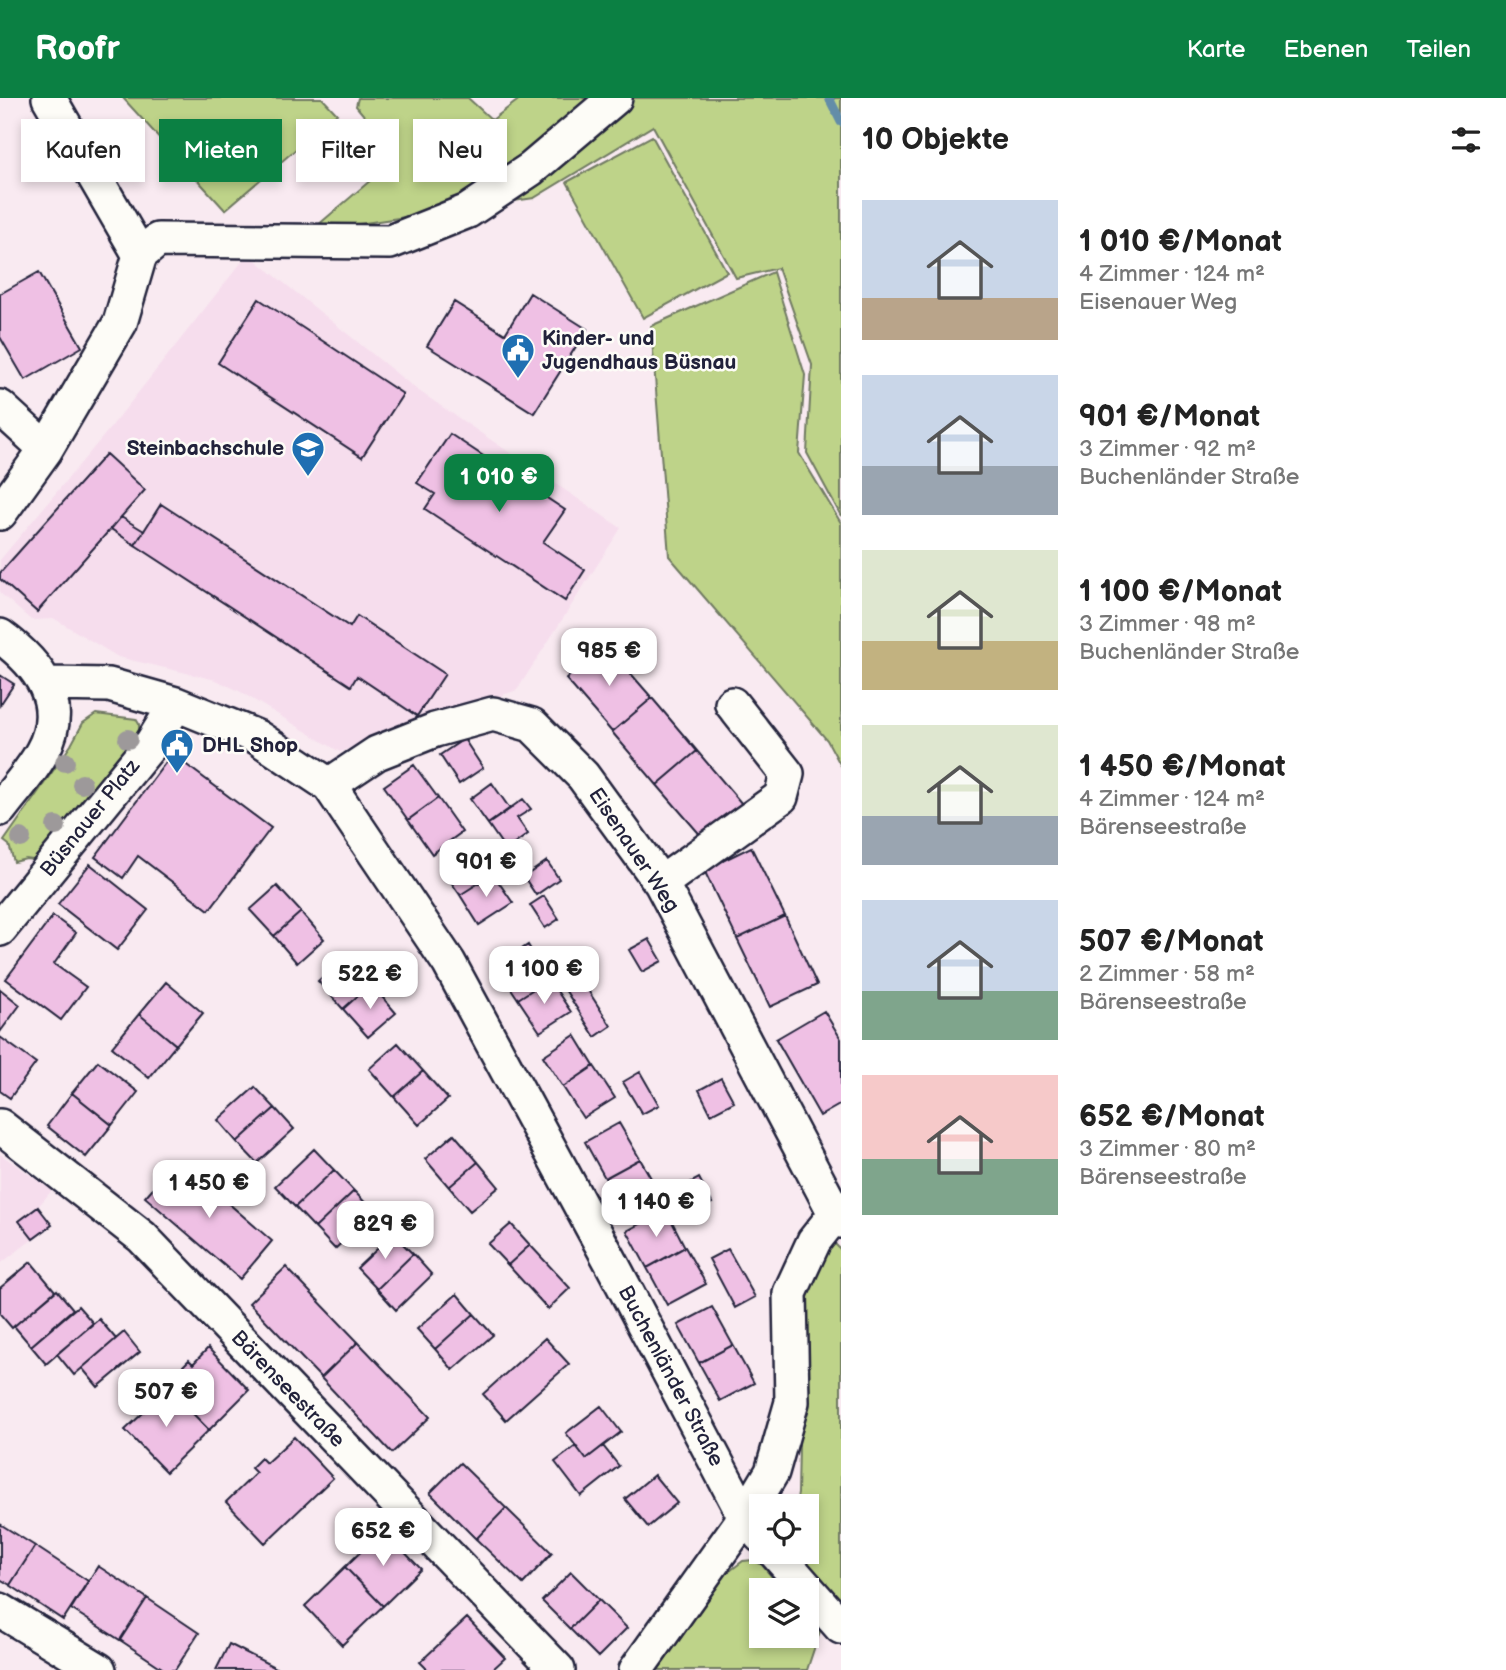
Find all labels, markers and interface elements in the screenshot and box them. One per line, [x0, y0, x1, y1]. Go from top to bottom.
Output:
text: Roofr [35, 29, 120, 69]
text: Karte [1187, 35, 1245, 64]
text: Ebenen [1283, 35, 1368, 64]
text: Teilen [1406, 35, 1471, 64]
chip: Kaufen [21, 119, 145, 182]
chip: Mieten [159, 119, 282, 182]
chip: Filter [296, 119, 399, 182]
chip: Neu [413, 119, 507, 182]
icon: filters [1447, 121, 1485, 159]
text: 10 Objekte [862, 122, 1009, 158]
text: 1 010 €/Monat [1079, 224, 1282, 260]
icon: home [918, 228, 1002, 312]
text: 4 Zimmer · 124 m² [1079, 260, 1265, 288]
text: Eisenauer Weg [1079, 288, 1237, 316]
place label: Kinder- und Jugendhaus Büsnau [542, 326, 736, 375]
public building icon: Kinder- und Jugendhaus Büsnau [499, 331, 537, 380]
text: 901 €/Monat [1079, 399, 1260, 435]
icon: home [918, 403, 1002, 487]
school or university icon: Steinbachschule [289, 429, 327, 478]
text: 3 Zimmer · 92 m² [1079, 435, 1256, 463]
place label: Steinbachschule [127, 436, 284, 461]
pin: 1 010 € [434, 454, 564, 514]
text: 1 010 € [460, 463, 538, 491]
text: Buchenländer Straße [1079, 463, 1299, 491]
text: 1 100 €/Monat [1079, 574, 1282, 610]
icon: home [918, 578, 1002, 662]
text: 3 Zimmer · 98 m² [1079, 610, 1256, 638]
pin: 985 € [560, 628, 658, 688]
text: 985 € [577, 637, 641, 665]
text: Buchenländer Straße [1079, 638, 1299, 666]
public building icon: DHL Shop [158, 726, 196, 775]
place label: DHL Shop [202, 733, 298, 758]
text: 1 450 €/Monat [1079, 749, 1285, 785]
street label: Büsnauer Platz [35, 753, 146, 882]
icon: home [918, 753, 1002, 837]
street label: Eisenauer Weg [583, 783, 685, 917]
text: 4 Zimmer · 124 m² [1079, 785, 1265, 813]
text: Bärenseestraße [1079, 813, 1247, 841]
pin: 901 € [437, 840, 535, 899]
text: 901 € [455, 848, 517, 876]
text: 507 €/Monat [1079, 924, 1264, 960]
icon: home [918, 928, 1002, 1012]
pin: 1 100 € [479, 946, 609, 1006]
pin: 522 € [321, 951, 419, 1011]
text: 1 100 € [505, 955, 583, 983]
text: 522 € [338, 960, 402, 988]
text: 2 Zimmer · 58 m² [1079, 960, 1255, 988]
text: Bärenseestraße [1079, 988, 1247, 1016]
text: 652 €/Monat [1079, 1099, 1264, 1135]
icon: home [918, 1103, 1002, 1187]
text: 3 Zimmer · 80 m² [1079, 1135, 1256, 1163]
pin: 1 450 € [144, 1160, 274, 1220]
text: Bärenseestraße [1079, 1163, 1247, 1191]
text: 1 450 € [169, 1169, 249, 1197]
pin: 1 140 € [591, 1180, 721, 1239]
text: 1 140 € [617, 1188, 695, 1216]
pin: 829 € [336, 1202, 434, 1261]
text: 829 € [353, 1210, 417, 1238]
street label: Buchenländer Straße [613, 1281, 729, 1471]
street label: Bärenseestraße [226, 1325, 350, 1453]
pin: 507 € [117, 1370, 215, 1429]
text: 507 € [134, 1378, 198, 1406]
map controls [749, 1494, 819, 1648]
button: locate [749, 1494, 819, 1564]
pin: 652 € [334, 1508, 432, 1568]
text: 652 € [351, 1517, 415, 1545]
button: layers [749, 1578, 819, 1648]

